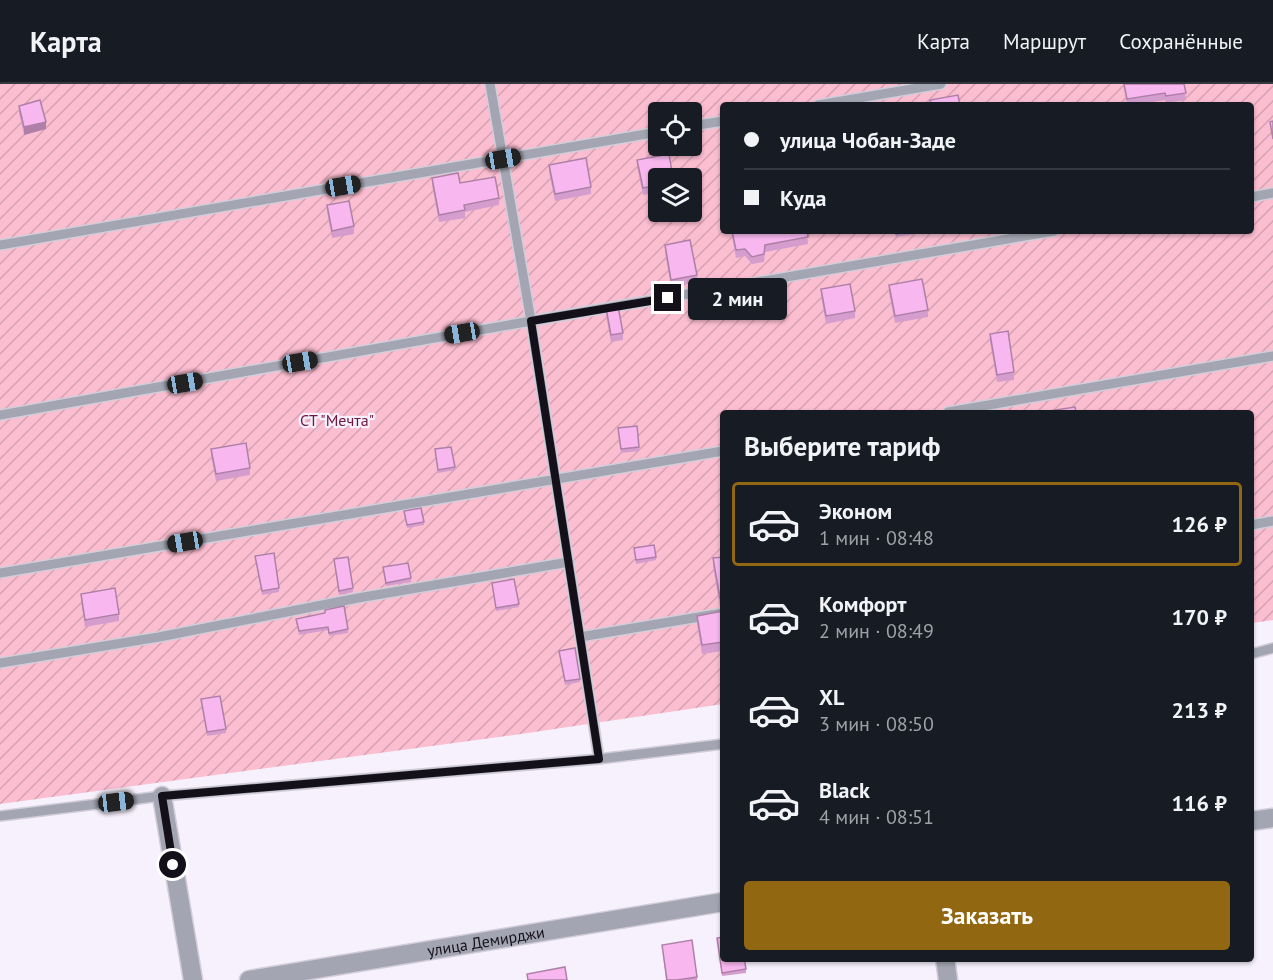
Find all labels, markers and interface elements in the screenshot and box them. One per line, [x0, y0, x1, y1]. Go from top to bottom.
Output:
text: Карта [30, 23, 102, 60]
text: Карта [917, 28, 970, 55]
text: Маршрут [1003, 28, 1086, 55]
text: Сохранённые [1119, 28, 1243, 55]
map controls [648, 102, 702, 222]
button: locate [648, 102, 702, 156]
text: улица Чобан-Заде [780, 126, 956, 154]
car [484, 147, 522, 171]
button: layers [648, 168, 702, 222]
car [324, 174, 362, 198]
text: Куда [780, 184, 827, 212]
callout: 2 мин [689, 277, 788, 319]
route end [654, 284, 681, 311]
text: 2 мин [712, 286, 763, 312]
car [443, 321, 481, 345]
car [281, 350, 319, 374]
car [166, 371, 204, 395]
park label: СТ "Мечта" [300, 410, 374, 430]
text: Выберите тариф [744, 429, 940, 463]
icon: car [747, 497, 801, 551]
text: Эконом [819, 497, 892, 525]
text: 126 ₽ [1172, 510, 1227, 538]
text: 1 мин · 08:48 [819, 525, 934, 551]
car [166, 530, 204, 554]
icon: car [747, 590, 801, 644]
text: Комфорт [819, 590, 907, 618]
text: 170 ₽ [1172, 603, 1227, 631]
text: 2 мин · 08:49 [819, 618, 934, 644]
icon: car [747, 683, 801, 737]
text: XL [819, 683, 844, 711]
text: 213 ₽ [1172, 696, 1227, 724]
text: 3 мин · 08:50 [819, 711, 934, 737]
icon: car [747, 776, 801, 830]
text: Black [819, 776, 870, 804]
text: 116 ₽ [1172, 789, 1227, 817]
car [97, 791, 135, 813]
text: 4 мин · 08:51 [819, 804, 934, 830]
route start [159, 851, 186, 878]
button: Заказать [744, 881, 1230, 950]
street label: улица Демирджи [426, 922, 546, 961]

